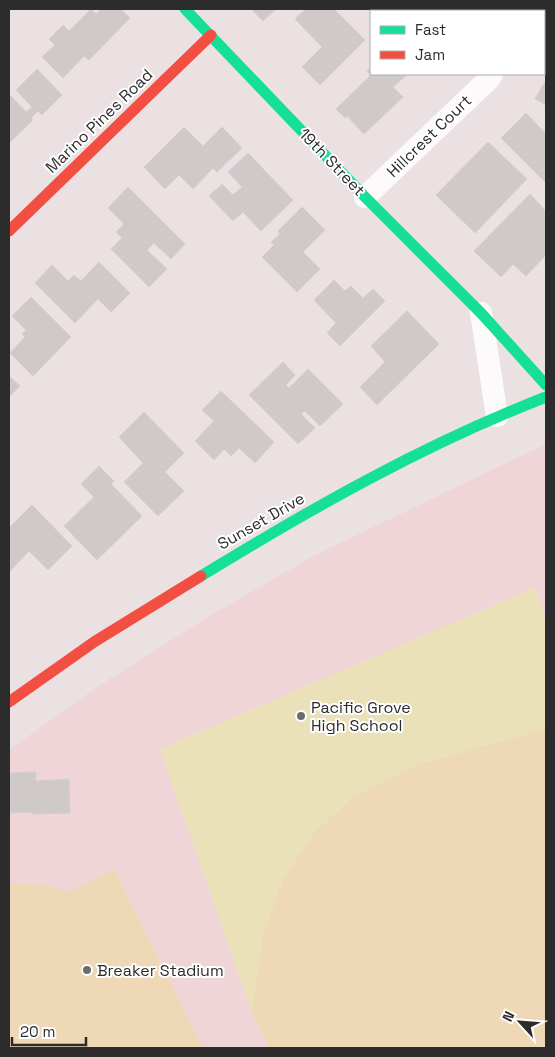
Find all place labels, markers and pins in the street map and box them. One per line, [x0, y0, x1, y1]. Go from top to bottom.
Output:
place label: Pacific Grove High School [311, 697, 411, 736]
marker: Pacific Grove High School [295, 710, 307, 722]
place label: Breaker Stadium [97, 960, 224, 981]
marker: Breaker Stadium [81, 964, 93, 976]

